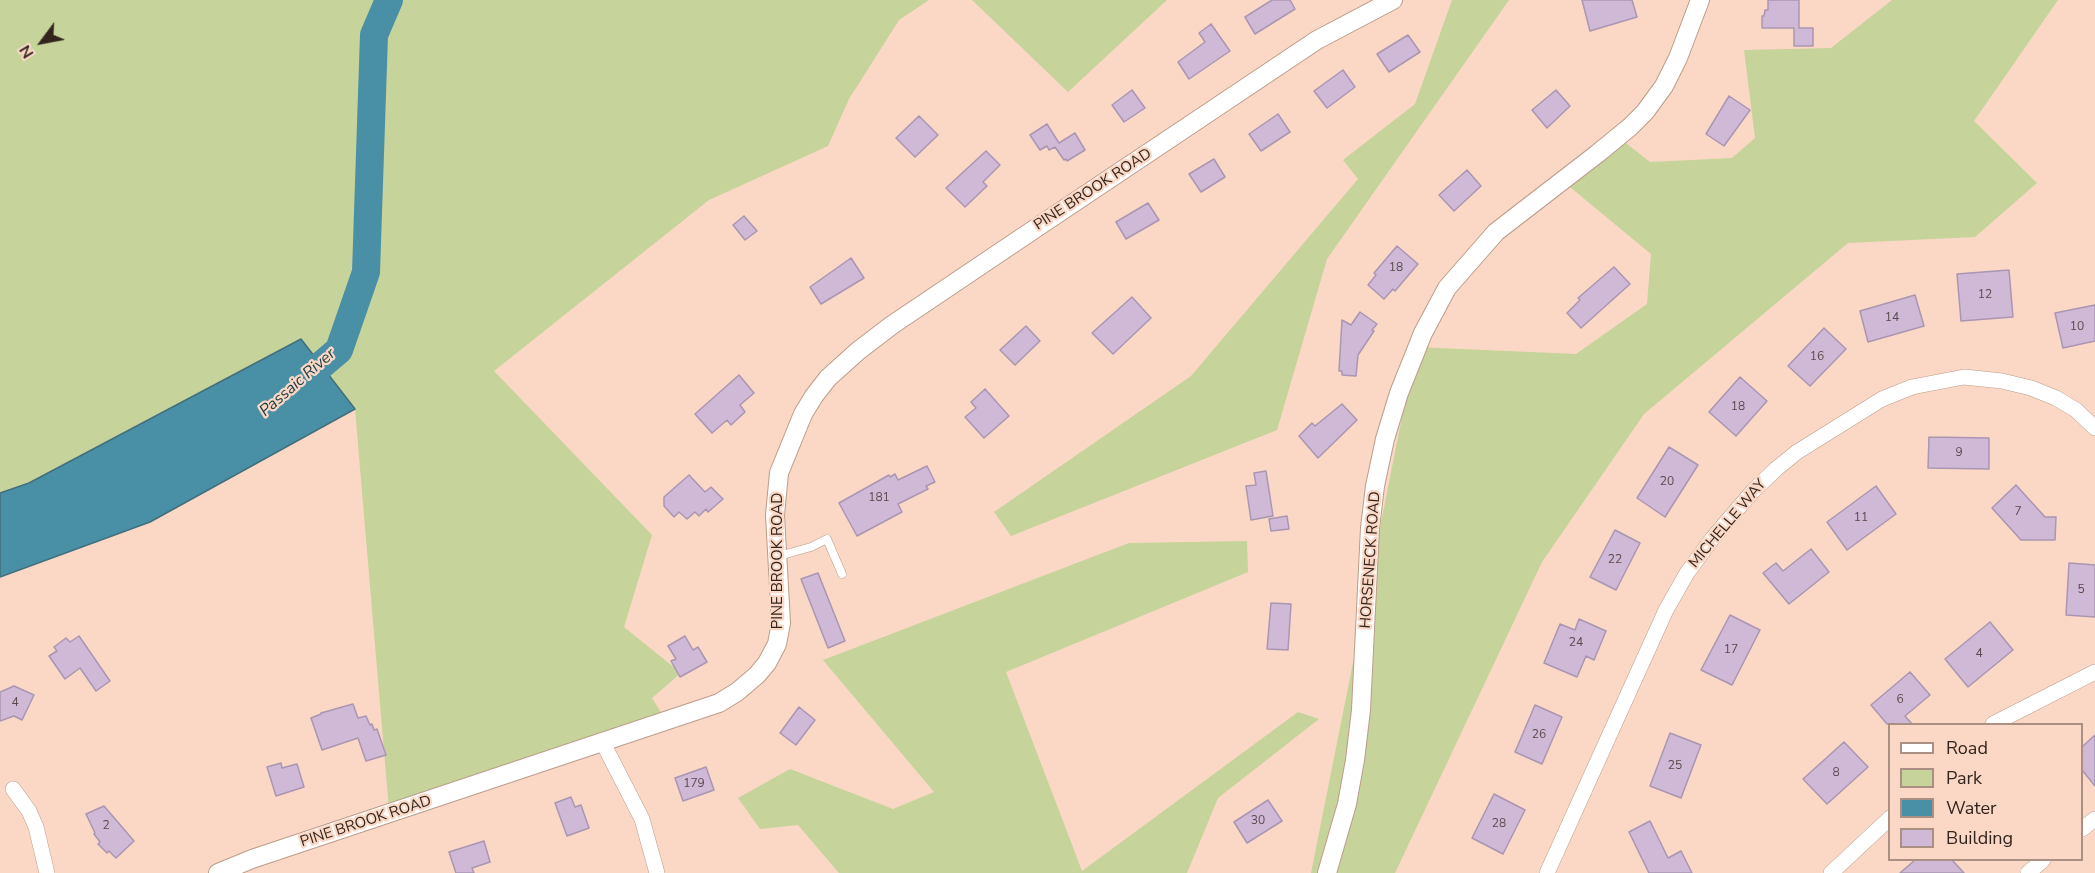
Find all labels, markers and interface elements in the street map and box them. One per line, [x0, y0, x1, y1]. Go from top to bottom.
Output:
north arrow [12, 12, 72, 72]
text: N [14, 41, 39, 62]
street label: PINE BROOK ROAD [1031, 145, 1155, 235]
house number: 18 [1389, 261, 1403, 275]
house number: 12 [1978, 288, 1992, 302]
house number: 14 [1885, 311, 1899, 325]
house number: 10 [2070, 320, 2084, 334]
water label: Passaic River [256, 345, 340, 421]
house number: 16 [1810, 350, 1824, 364]
house number: 18 [1731, 400, 1745, 414]
house number: 9 [1955, 446, 1963, 460]
house number: 20 [1660, 475, 1674, 489]
street label: MICHELLE WAY [1686, 476, 1770, 572]
house number: 181 [868, 491, 890, 505]
street label: HORSENECK ROAD [1357, 491, 1385, 629]
street label: PINE BROOK ROAD [769, 493, 787, 629]
house number: 7 [2014, 505, 2022, 519]
house number: 11 [1854, 511, 1868, 525]
house number: 22 [1608, 553, 1622, 567]
house number: 5 [2077, 583, 2085, 597]
house number: 24 [1569, 636, 1583, 650]
house number: 17 [1724, 643, 1738, 657]
house number: 4 [1975, 647, 1983, 661]
house number: 6 [1896, 693, 1904, 707]
house number: 4 [11, 696, 19, 710]
legend [1888, 723, 2083, 861]
house number: 26 [1532, 728, 1546, 742]
text: Road [1946, 736, 1988, 760]
house number: 25 [1668, 759, 1682, 773]
house number: 8 [1832, 766, 1840, 780]
text: Park [1946, 766, 1982, 790]
house number: 179 [683, 777, 705, 791]
street label: PINE BROOK ROAD [298, 792, 434, 852]
text: Water [1946, 796, 1997, 820]
house number: 30 [1251, 814, 1265, 828]
house number: 28 [1492, 817, 1506, 831]
house number: 2 [102, 819, 110, 833]
text: Building [1946, 826, 2013, 850]

